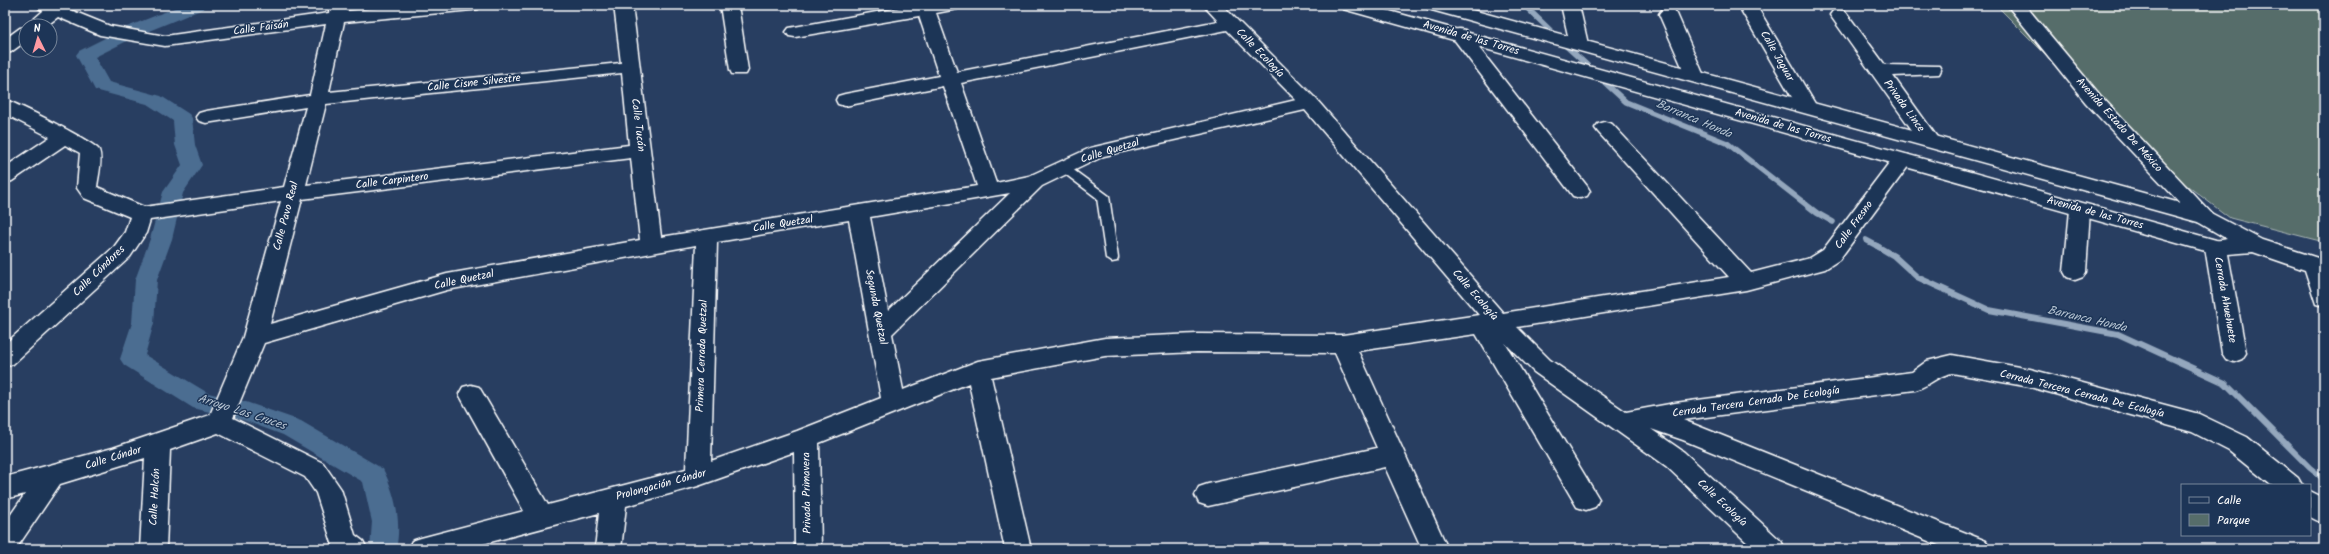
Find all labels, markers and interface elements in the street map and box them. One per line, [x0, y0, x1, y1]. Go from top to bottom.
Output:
street label: Calle Faisán [232, 15, 290, 41]
street label: Avenida de las Torres [1421, 16, 1522, 60]
north arrow [18, 18, 58, 58]
text: N [33, 20, 42, 38]
street label: Calle Ecología [1231, 24, 1289, 82]
street label: Calle Jaguar [1755, 27, 1800, 86]
street label: Calle Cisne Silvestre [426, 69, 522, 97]
street label: Avenida Estado De México [2071, 74, 2167, 177]
street label: Privada Lince [1879, 76, 1929, 136]
water label: Barranca Honda [1653, 95, 1736, 144]
street label: Calle Tucán [626, 97, 650, 153]
street label: Avenida de las Torres [1733, 104, 1834, 148]
street label: Calle Quetzal [1078, 133, 1142, 168]
street label: Calle Carpintero [354, 168, 430, 194]
street label: Calle Pavo Real [268, 179, 304, 253]
street label: Avenida de las Torres [2045, 191, 2146, 235]
street label: Calle Fresno [1830, 197, 1878, 253]
street label: Calle Quetzal [752, 210, 815, 238]
street label: Calle Cóndores [68, 241, 130, 301]
street label: Cerrada Ahuehuete [2209, 255, 2241, 345]
street label: Calle Quetzal [432, 265, 496, 295]
street label: Calle Ecología [1447, 265, 1503, 325]
street label: Segunda Quetzal [860, 268, 892, 347]
street label: Primera Cerrada Quetzal [691, 299, 713, 412]
water label: Barranca Honda [2046, 301, 2130, 338]
street label: Cerrada Tercera Cerrada De Ecología [1998, 365, 2166, 423]
street label: Cerrada Tercera Cerrada De Ecología [1671, 381, 1841, 423]
water label: Arroyo Las Cruces [196, 389, 290, 436]
street label: Calle Cóndor [83, 441, 145, 475]
street label: Privada Primavera [797, 452, 817, 534]
street label: Prolongación Cóndor [614, 464, 709, 506]
street label: Calle Halcón [145, 468, 165, 526]
street label: Calle Ecología [1693, 475, 1751, 531]
legend [2181, 484, 2311, 536]
text: Calle [2217, 491, 2242, 510]
text: Parque [2217, 511, 2251, 530]

